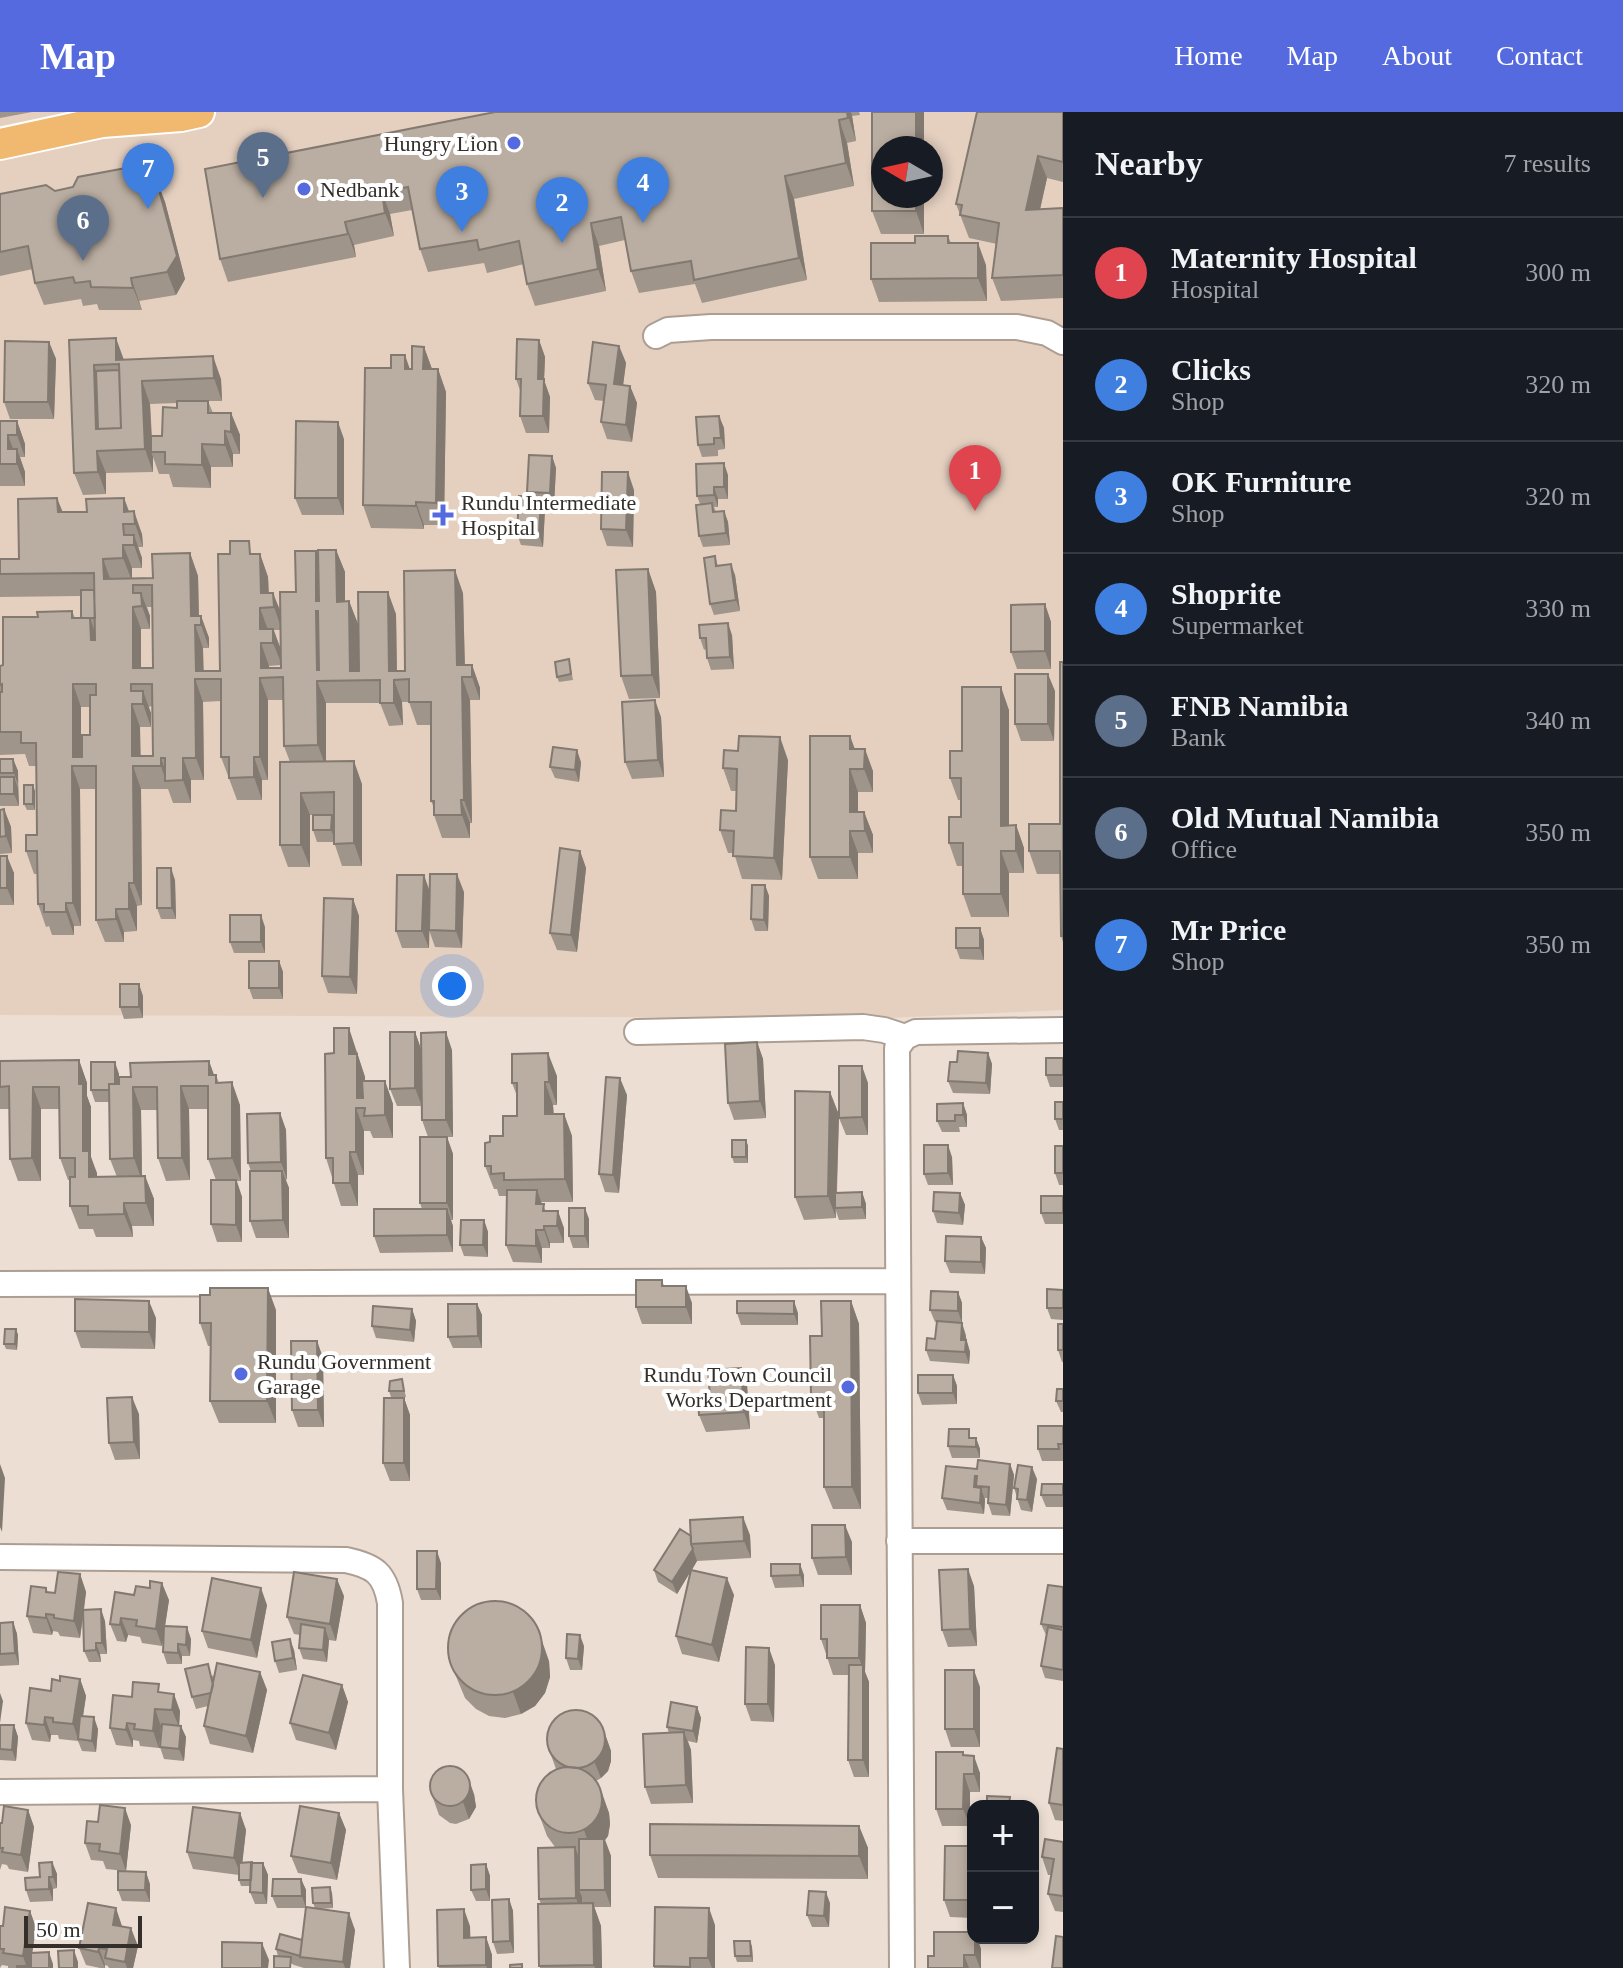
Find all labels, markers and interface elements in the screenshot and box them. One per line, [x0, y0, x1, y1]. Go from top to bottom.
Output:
text: Map [40, 35, 116, 77]
text: Home [1174, 40, 1243, 71]
text: Map [1287, 40, 1338, 71]
text: About [1382, 40, 1452, 71]
text: Contact [1496, 40, 1583, 71]
place label: Hungry Lion [384, 131, 498, 156]
pin: 5 [237, 132, 289, 198]
marker: Hungry Lion [505, 134, 523, 152]
north arrow [871, 136, 943, 208]
pin: 7 [122, 143, 174, 209]
text: Nearby [1095, 145, 1203, 182]
text: 7 results [1504, 149, 1591, 178]
pin: 4 [617, 157, 669, 223]
pin: 3 [436, 166, 488, 232]
place label: Nedbank [320, 177, 399, 202]
pin: 2 [536, 177, 588, 243]
marker: Nedbank [295, 180, 313, 198]
pin: 6 [57, 195, 109, 261]
text: Maternity Hospital [1171, 241, 1417, 274]
text: 1 [1115, 258, 1128, 287]
text: 300 m [1525, 258, 1591, 287]
text: Hospital [1171, 275, 1259, 304]
text: Clicks [1171, 353, 1251, 386]
text: 2 [1115, 370, 1128, 399]
text: 320 m [1525, 370, 1591, 399]
text: Shop [1171, 387, 1224, 416]
pin: 1 [949, 445, 1001, 511]
text: OK Furniture [1171, 465, 1351, 498]
text: 3 [1115, 482, 1128, 511]
text: 320 m [1525, 482, 1591, 511]
place label: Rundu Intermediate Hospital [461, 490, 636, 540]
text: Shop [1171, 499, 1224, 528]
marker: Rundu Intermediate Hospital [432, 504, 454, 526]
text: Shoprite [1171, 577, 1281, 610]
text: 4 [1115, 594, 1128, 623]
text: 330 m [1525, 594, 1591, 623]
text: Supermarket [1171, 611, 1304, 640]
text: FNB Namibia [1171, 689, 1349, 722]
text: 5 [1115, 706, 1128, 735]
text: 340 m [1525, 706, 1591, 735]
text: Bank [1171, 723, 1226, 752]
text: Old Mutual Namibia [1171, 801, 1439, 834]
text: 6 [1115, 818, 1128, 847]
text: 350 m [1525, 818, 1591, 847]
text: Office [1171, 835, 1237, 864]
text: Mr Price [1171, 913, 1286, 946]
text: 7 [1115, 930, 1128, 959]
text: 350 m [1525, 930, 1591, 959]
text: Shop [1171, 947, 1224, 976]
your location [432, 966, 472, 1006]
place label: Rundu Government Garage [257, 1349, 431, 1399]
place label: Rundu Town Council Works Department [643, 1362, 832, 1412]
marker: Rundu Government Garage [232, 1365, 250, 1383]
marker: Rundu Town Council Works Department [839, 1378, 857, 1396]
map controls [967, 1800, 1039, 1944]
button: + [967, 1800, 1039, 1872]
button: − [967, 1872, 1039, 1944]
scale bar [24, 1912, 142, 1948]
text: 50 m [36, 1917, 81, 1942]

